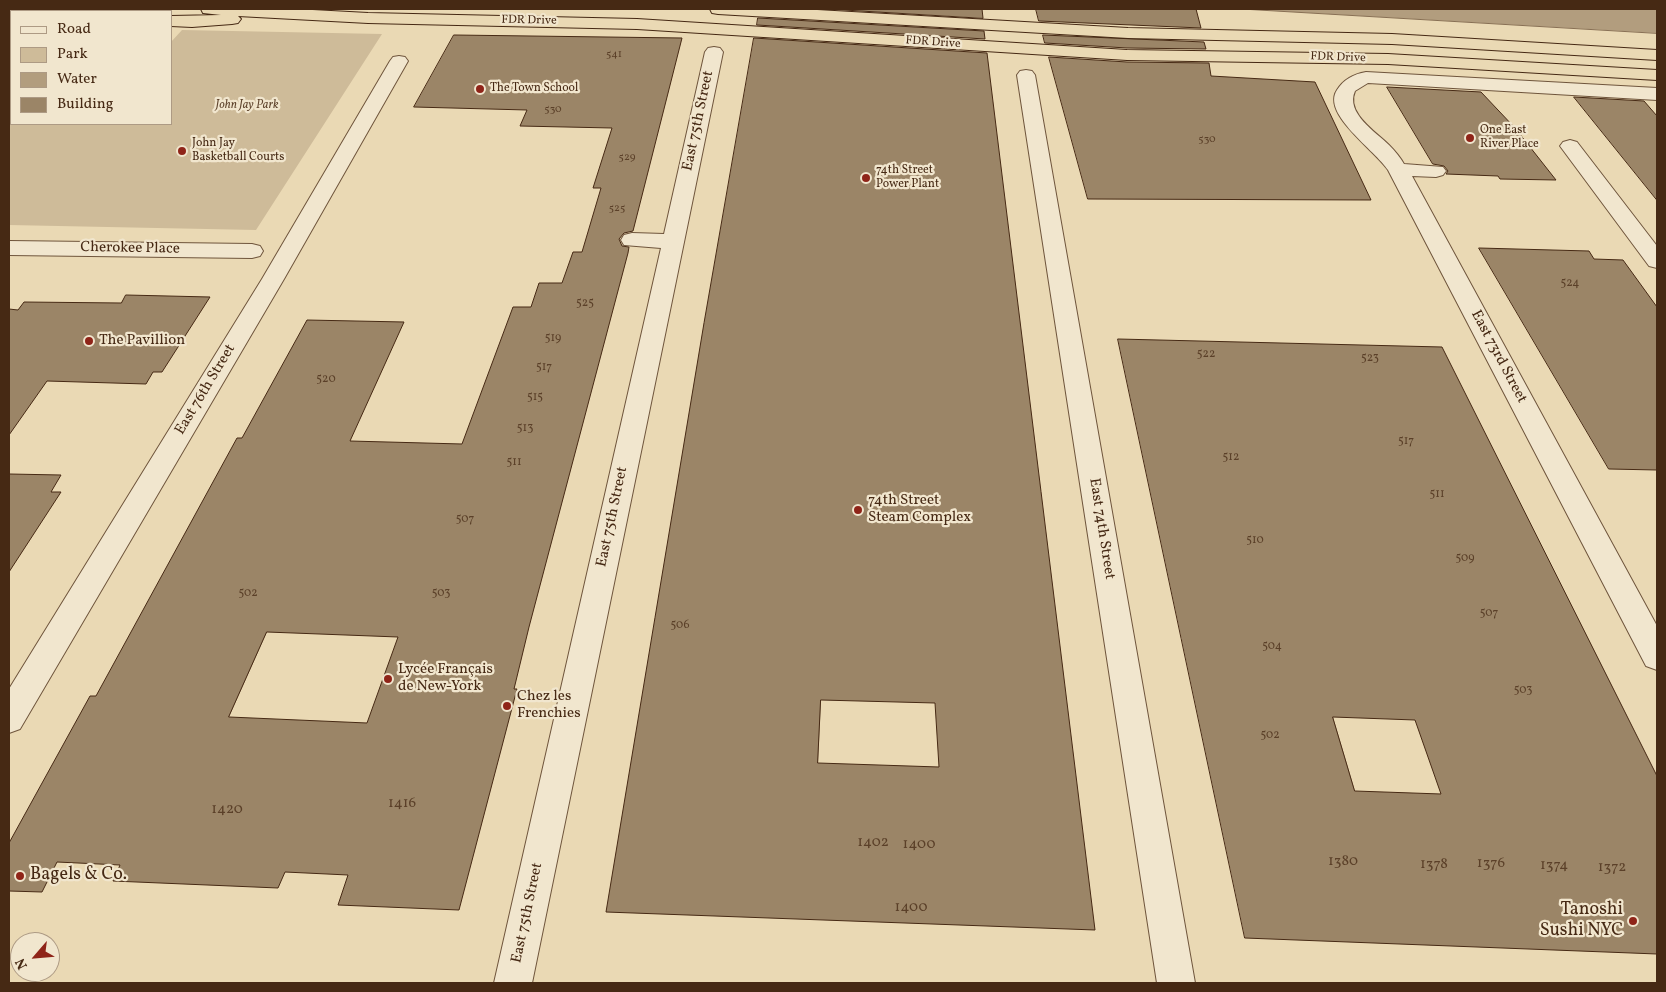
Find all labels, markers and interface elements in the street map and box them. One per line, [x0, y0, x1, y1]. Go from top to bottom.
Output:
legend [10, 10, 172, 125]
street label: FDR Drive [501, 13, 557, 29]
text: Road [57, 19, 91, 40]
street label: FDR Drive [905, 34, 961, 52]
text: Park [57, 44, 88, 65]
house number: 541 [606, 48, 622, 62]
street label: FDR Drive [1310, 50, 1366, 66]
text: Water [57, 69, 97, 90]
street label: East 75th Street [680, 69, 718, 173]
place label: The Town School [490, 82, 578, 96]
marker: The Town School [474, 83, 486, 95]
text: Building [57, 94, 113, 115]
park label: John Jay Park [216, 99, 278, 113]
house number: 530 [544, 103, 562, 117]
place label: One East River Place [1480, 124, 1539, 152]
marker: One East River Place [1464, 132, 1476, 144]
house number: 530 [1198, 133, 1216, 147]
place label: John Jay Basketball Courts [192, 137, 284, 165]
marker: John Jay Basketball Courts [176, 145, 188, 157]
house number: 529 [619, 151, 635, 165]
place label: 74th Street Power Plant [876, 164, 939, 192]
marker: 74th Street Power Plant [860, 172, 872, 184]
house number: 525 [609, 202, 625, 216]
street label: Cherokee Place [80, 239, 180, 259]
house number: 524 [1560, 277, 1580, 291]
house number: 525 [576, 297, 594, 311]
street label: East 73rd Street [1466, 307, 1530, 407]
place label: The Pavillion [99, 332, 185, 350]
house number: 519 [545, 332, 561, 346]
marker: The Pavillion [83, 335, 95, 347]
street label: East 76th Street [172, 341, 240, 439]
house number: 522 [1197, 348, 1215, 362]
house number: 523 [1361, 352, 1379, 366]
house number: 517 [536, 361, 552, 375]
house number: 520 [316, 373, 336, 387]
house number: 515 [527, 391, 543, 405]
house number: 513 [517, 422, 533, 436]
house number: 517 [1398, 435, 1414, 449]
house number: 512 [1223, 451, 1239, 465]
house number: 511 [506, 456, 522, 470]
street label: East 75th Street [594, 465, 632, 569]
street label: East 74th Street [1084, 477, 1118, 581]
house number: 511 [1429, 488, 1445, 502]
place label: 74th Street Steam Complex [868, 492, 971, 527]
marker: 74th Street Steam Complex [852, 504, 864, 516]
house number: 507 [456, 513, 474, 527]
house number: 510 [1246, 534, 1264, 548]
house number: 509 [1455, 552, 1475, 566]
house number: 502 [238, 587, 258, 601]
house number: 503 [432, 587, 450, 601]
house number: 507 [1480, 607, 1498, 621]
house number: 506 [671, 619, 689, 633]
house number: 504 [1262, 640, 1282, 654]
place label: Lycée Français de New-York [398, 661, 493, 696]
marker: Lycée Français de New-York [382, 673, 394, 685]
house number: 503 [1514, 684, 1532, 698]
place label: Chez les Frenchies [517, 688, 581, 723]
marker: Chez les Frenchies [501, 700, 513, 712]
house number: 502 [1260, 729, 1280, 743]
house number: 1416 [388, 795, 416, 813]
house number: 1420 [211, 801, 243, 819]
house number: 1402 [857, 834, 889, 852]
house number: 1400 [903, 836, 935, 854]
house number: 1380 [1328, 853, 1358, 871]
house number: 1376 [1477, 855, 1505, 873]
house number: 1378 [1420, 856, 1448, 874]
house number: 1374 [1540, 857, 1568, 875]
house number: 1372 [1598, 859, 1626, 877]
street label: East 75th Street [509, 861, 547, 965]
place label: Bagels & Co. [30, 865, 127, 887]
marker: Bagels & Co. [14, 870, 26, 882]
house number: 1400 [895, 899, 927, 917]
place label: Tanoshi Sushi NYC [1540, 900, 1623, 942]
marker: Tanoshi Sushi NYC [1627, 915, 1639, 927]
north arrow [10, 932, 60, 982]
text: N [11, 955, 33, 972]

